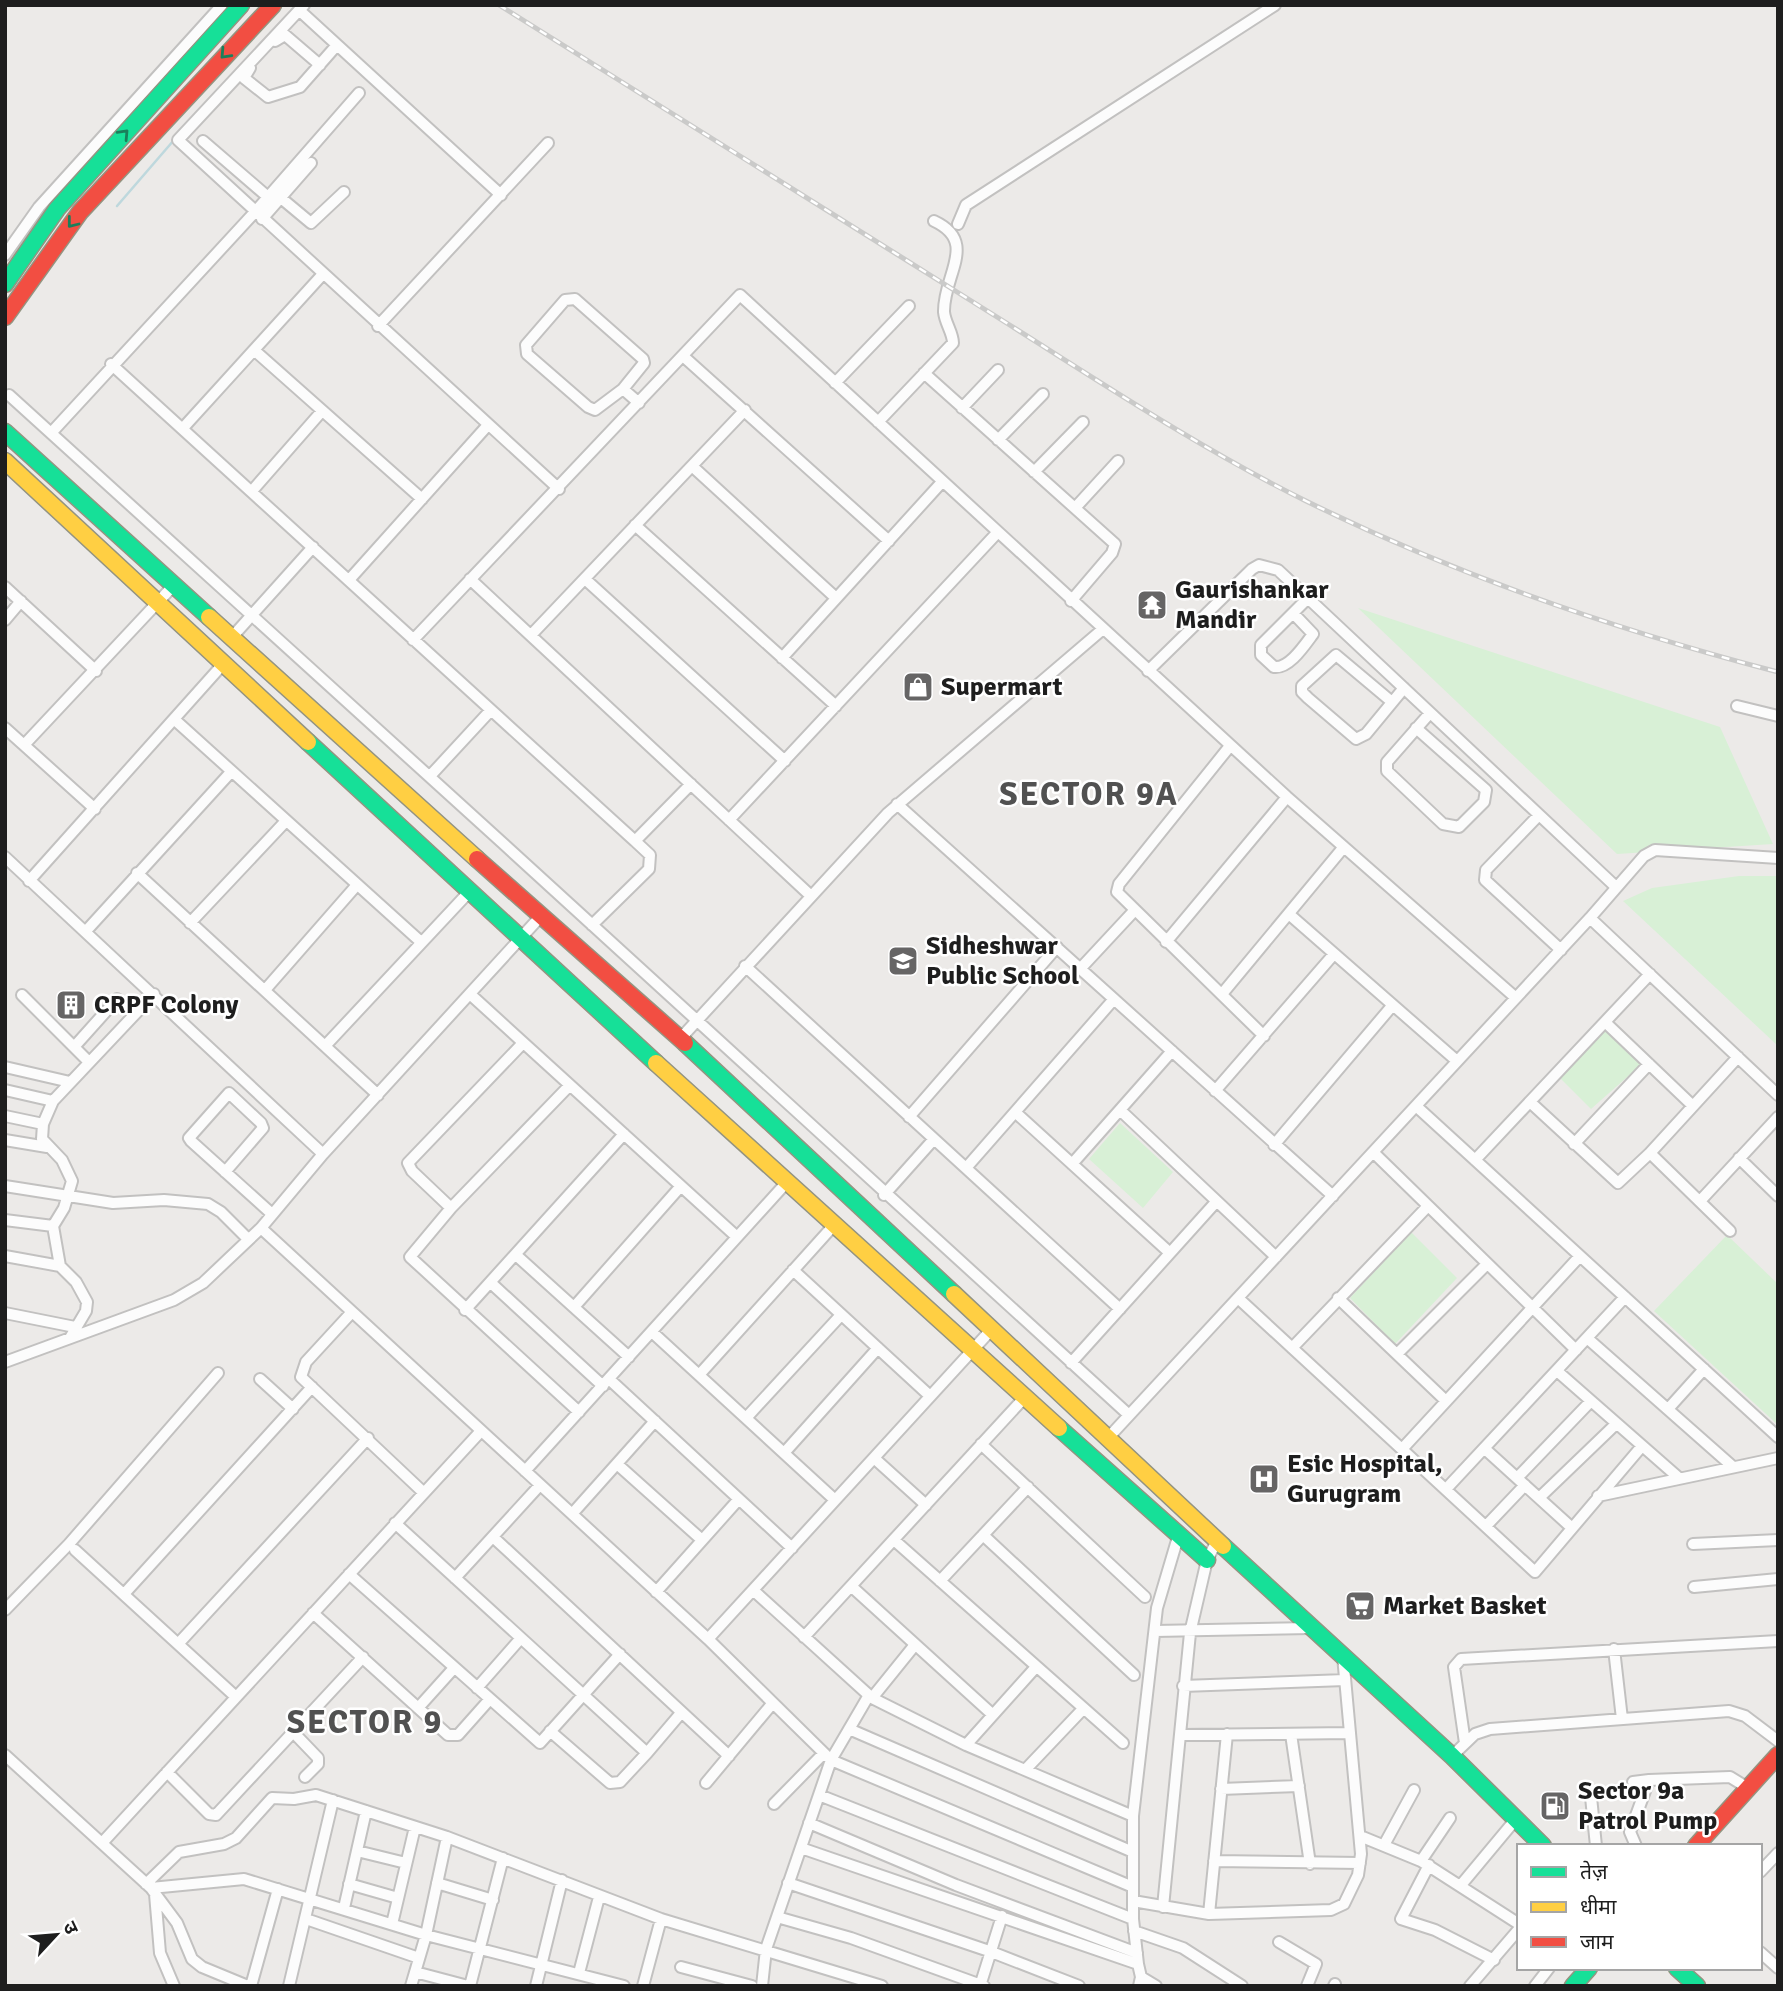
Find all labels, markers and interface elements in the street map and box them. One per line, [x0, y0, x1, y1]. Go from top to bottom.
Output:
one-way arrow [220, 46, 233, 59]
one-way arrow [115, 129, 128, 142]
one-way arrow [68, 214, 80, 227]
place label: Gaurishankar Mandir [1175, 574, 1329, 636]
temple icon: Gaurishankar Mandir [1135, 588, 1169, 622]
shop icon: Supermart [901, 670, 935, 704]
place label: Supermart [941, 671, 1063, 703]
district label: SECTOR 9A [999, 774, 1179, 815]
place label: Sidheshwar Public School [926, 930, 1079, 992]
school or university icon: Sidheshwar Public School [886, 944, 920, 978]
building icon: CRPF Colony [54, 988, 88, 1022]
place label: CRPF Colony [94, 989, 238, 1021]
place label: Esic Hospital, Gurugram [1287, 1448, 1443, 1510]
hospital icon: Esic Hospital, Gurugram [1247, 1462, 1281, 1496]
supermarket icon: Market Basket [1343, 1589, 1377, 1623]
place label: Market Basket [1383, 1590, 1547, 1622]
district label: SECTOR 9 [287, 1702, 443, 1743]
place label: Sector 9a Patrol Pump [1578, 1775, 1717, 1837]
fuel station icon: Sector 9a Patrol Pump [1538, 1789, 1572, 1823]
legend [1517, 1844, 1762, 1970]
text: तेज़ [1580, 1859, 1608, 1885]
text: धीमा [1580, 1894, 1617, 1920]
north arrow [21, 1900, 91, 1970]
text: उ [57, 1918, 84, 1939]
text: जाम [1580, 1929, 1614, 1955]

